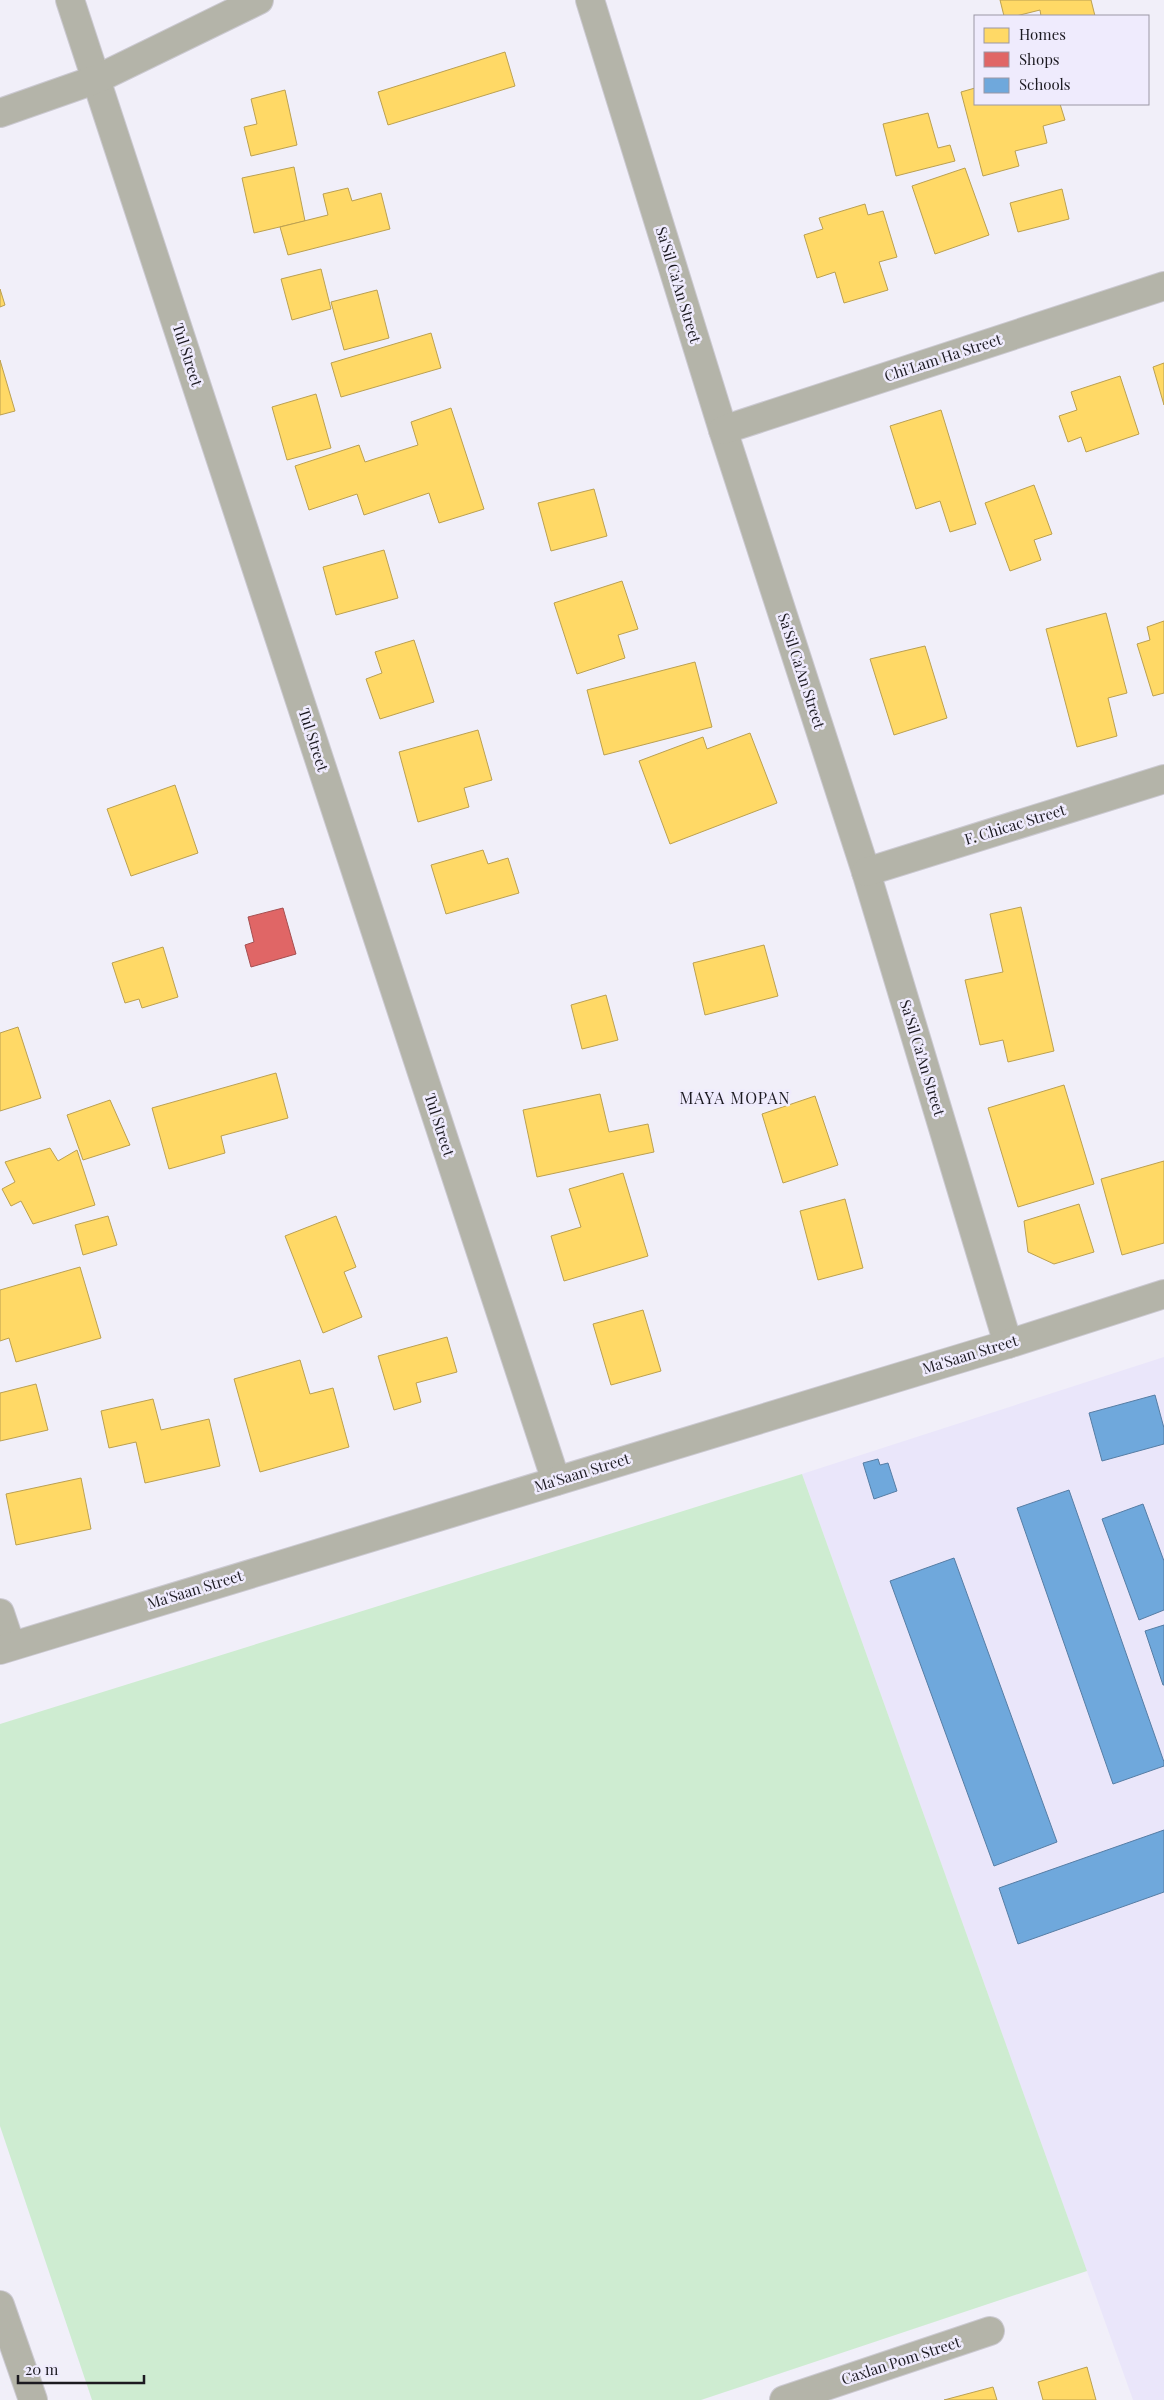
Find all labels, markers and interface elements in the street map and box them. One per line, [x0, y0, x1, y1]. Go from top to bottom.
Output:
legend [974, 15, 1149, 105]
text: Homes [1019, 24, 1066, 44]
text: Shops [1019, 49, 1060, 69]
text: Schools [1019, 74, 1071, 94]
street label: Sa'Sil Ca'An Street [652, 224, 706, 346]
street label: Tul Street [168, 321, 208, 389]
street label: Chi'Lam Ha Street [881, 328, 1005, 385]
street label: Sa'Sil Ca'An Street [774, 610, 830, 732]
street label: Tul Street [294, 706, 334, 774]
street label: F. Chicac Street [962, 799, 1068, 849]
street label: Sa'Sil Ca'An Street [896, 997, 950, 1119]
district label: MAYA MOPAN [679, 1087, 791, 1108]
street label: Tul Street [420, 1091, 460, 1159]
street label: Ma'Saan Street [919, 1330, 1021, 1378]
street label: Ma'Saan Street [531, 1448, 633, 1496]
street label: Ma'Saan Street [144, 1565, 246, 1613]
street label: Caxlan Pom Street [839, 2331, 963, 2389]
scale bar [18, 2352, 144, 2384]
text: 20 m [25, 2359, 59, 2379]

